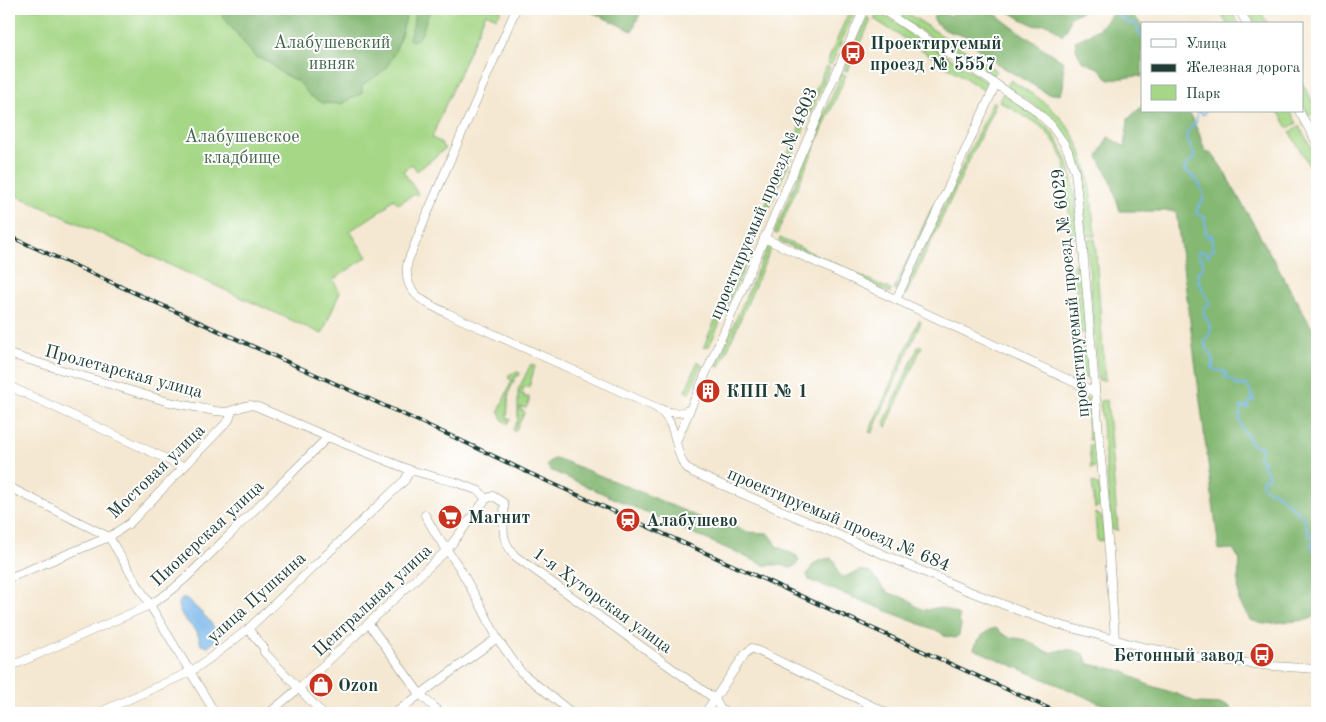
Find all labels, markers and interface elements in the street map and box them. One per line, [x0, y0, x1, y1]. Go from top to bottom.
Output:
legend [1141, 22, 1304, 112]
park label: Алабушевский ивняк [273, 34, 391, 73]
place label: Проектируемый проезд № 5557 [870, 35, 1002, 74]
text: Улица [1186, 37, 1227, 52]
bus stop icon: Проектируемый проезд № 5557 [840, 40, 866, 66]
text: Железная дорога [1186, 61, 1301, 76]
street label: проектируемый проезд № 4803 [707, 85, 821, 322]
text: Парк [1186, 87, 1221, 102]
park label: Алабушевское кладбище [185, 128, 299, 167]
street label: проектируемый проезд № 6029 [1049, 167, 1093, 418]
street label: Пролетарская улица [43, 342, 205, 402]
building icon: КПП № 1 [695, 378, 721, 404]
place label: КПП № 1 [726, 383, 808, 401]
street label: Мостовая улица [105, 421, 209, 522]
street label: проектируемый проезд № 684 [725, 465, 953, 575]
street label: Пионерская улица [148, 477, 267, 590]
supermarket icon: Магнит [437, 504, 463, 530]
station icon: Алабушево [615, 507, 641, 533]
place label: Магнит [468, 509, 531, 527]
place label: Алабушево [646, 512, 738, 530]
street label: Центральная улица [310, 541, 436, 660]
street label: 1-я Хуторская улица [529, 544, 676, 657]
street label: улица Пушкина [204, 549, 310, 647]
bus stop icon: Бетонный завод [1249, 642, 1275, 668]
place label: Бетонный завод [1113, 647, 1244, 665]
shop icon: Ozon [308, 672, 334, 698]
place label: Ozon [338, 677, 378, 695]

